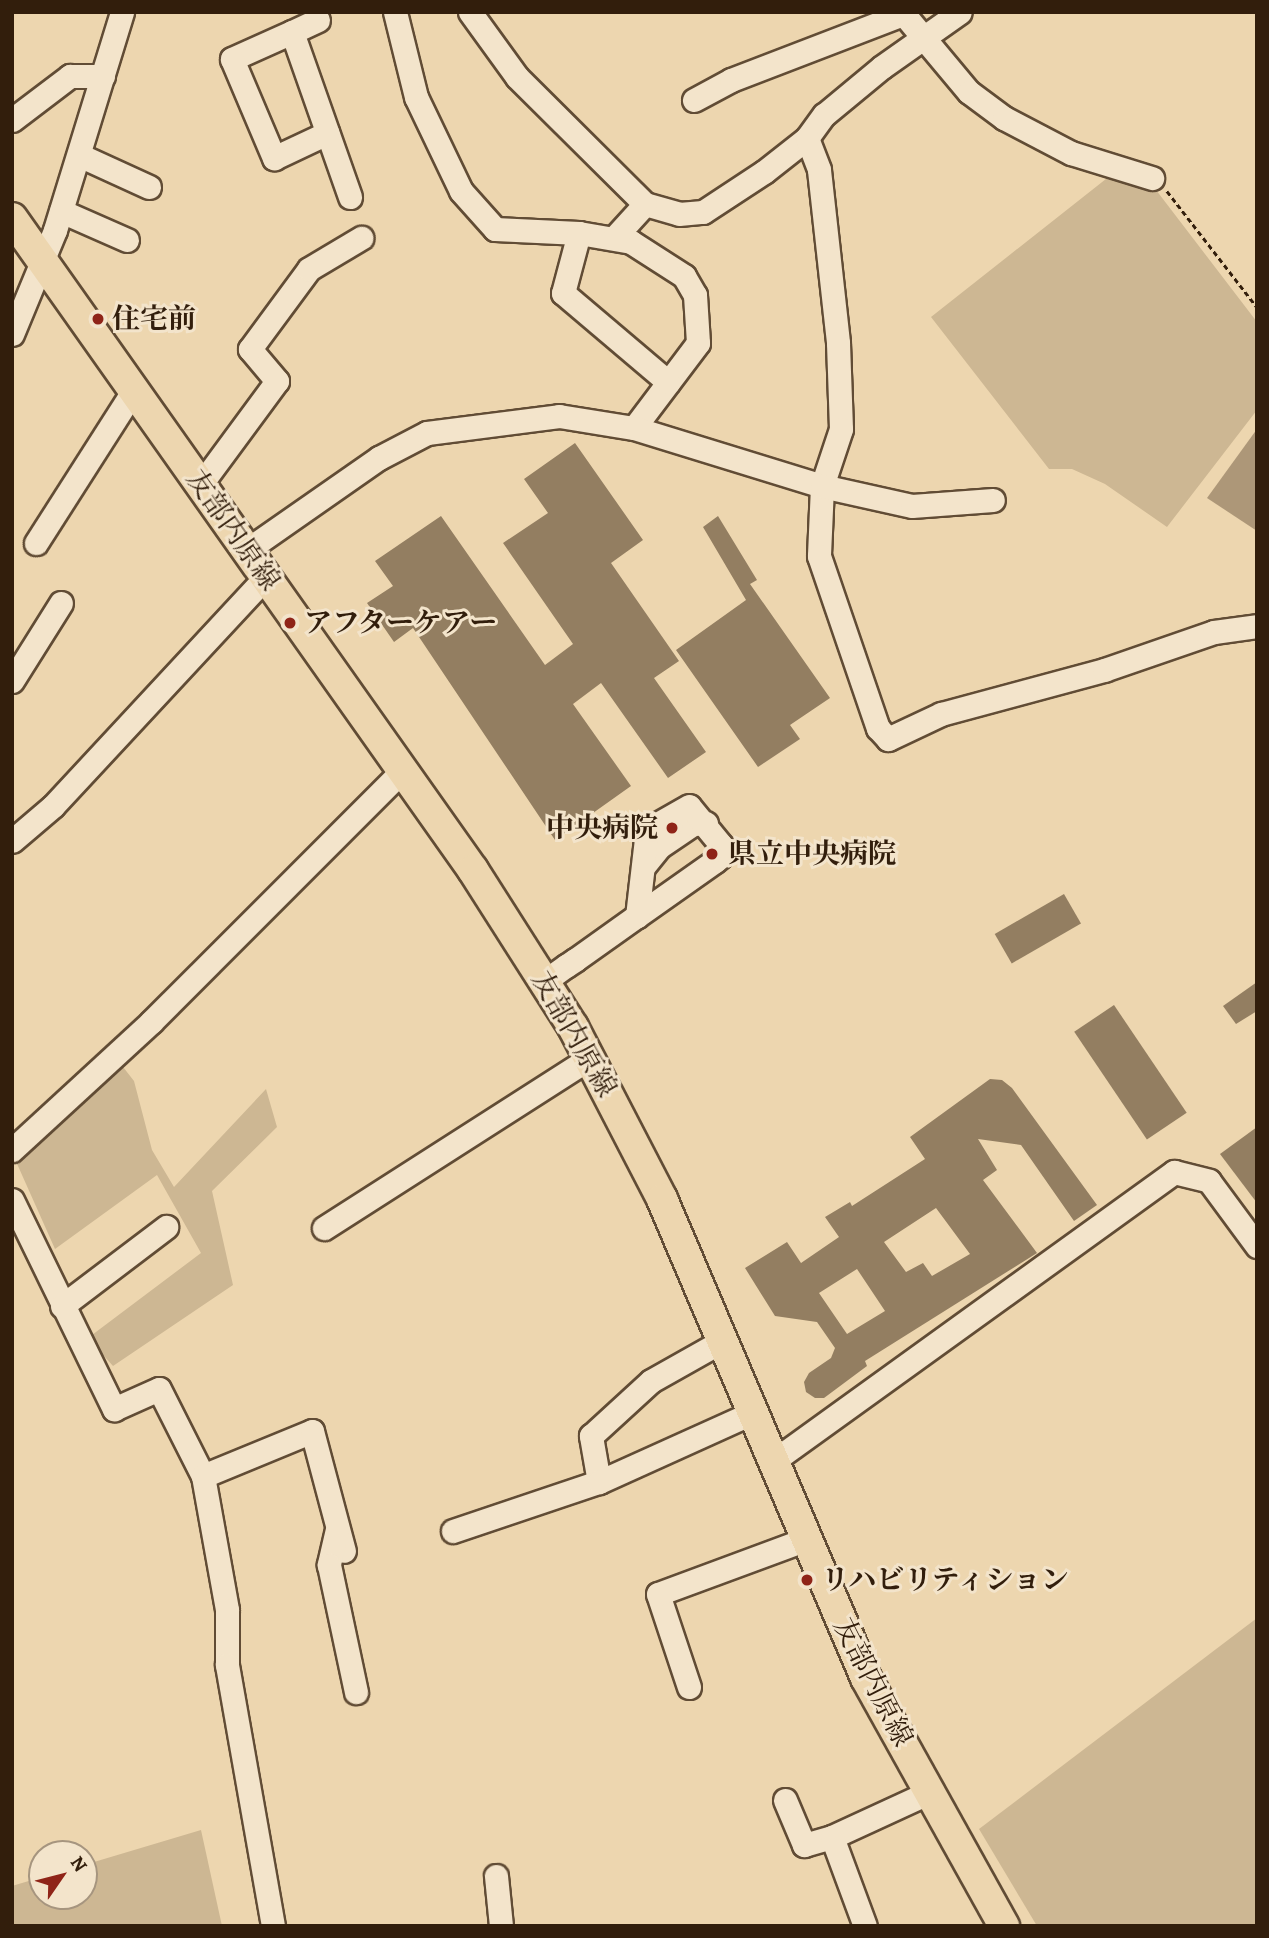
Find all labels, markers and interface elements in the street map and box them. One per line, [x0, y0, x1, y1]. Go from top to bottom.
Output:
place label: 住宅前 [112, 302, 196, 336]
marker: 住宅前 [90, 311, 106, 327]
street label: 友部内原線 [179, 463, 287, 597]
place label: アフターケアー [304, 606, 499, 640]
marker: アフターケアー [282, 615, 298, 631]
place label: 中央病院 [546, 811, 658, 845]
marker: 中央病院 [664, 820, 680, 836]
place label: 県立中央病院 [728, 837, 896, 871]
marker: 県立中央病院 [702, 844, 722, 864]
street label: 友部内原線 [524, 965, 624, 1103]
place label: リハビリティション [821, 1563, 1073, 1597]
marker: リハビリティション [799, 1572, 815, 1588]
street label: 友部内原線 [826, 1612, 920, 1752]
north arrow [28, 1840, 98, 1910]
text: N [64, 1851, 93, 1877]

